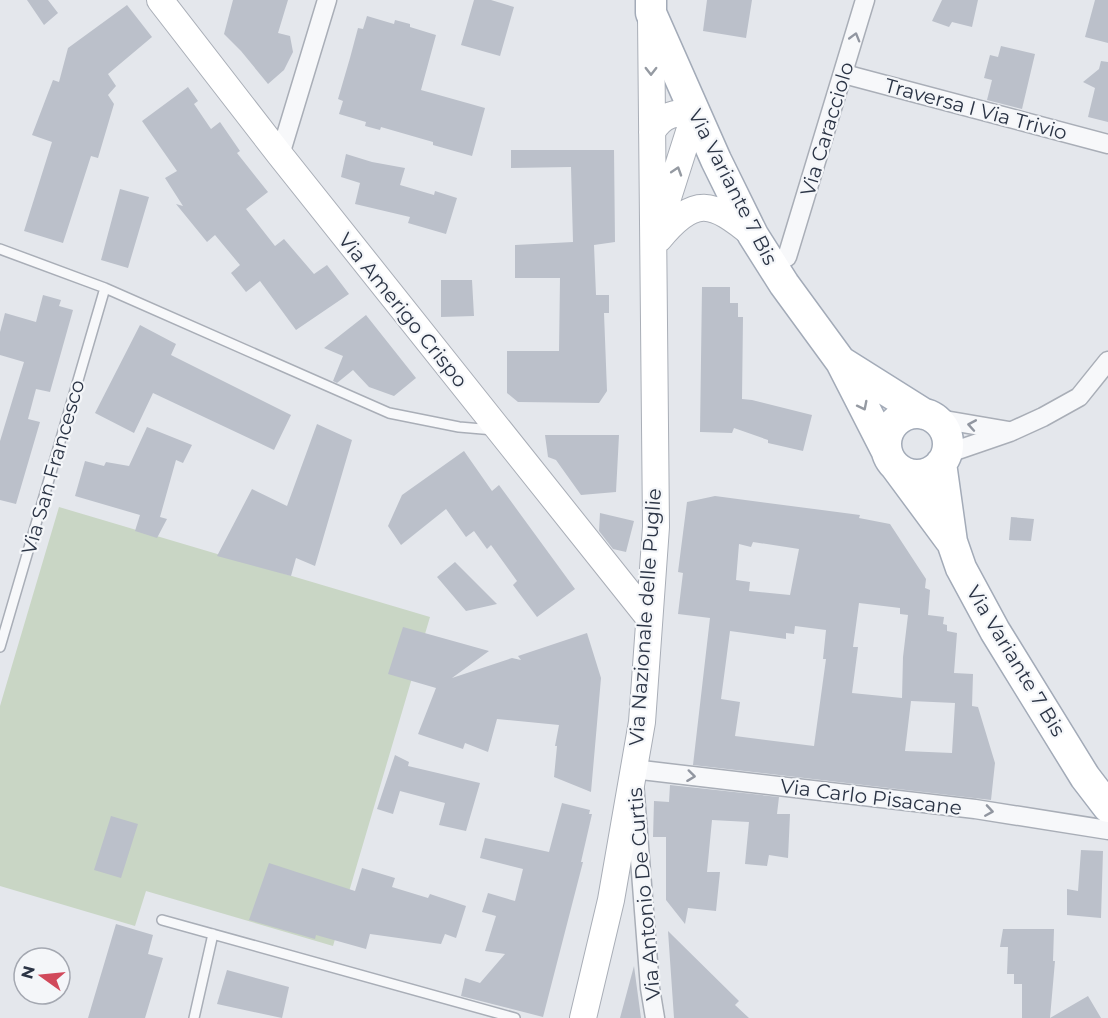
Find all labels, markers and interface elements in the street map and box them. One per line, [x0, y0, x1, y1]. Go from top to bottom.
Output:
one-way arrow [847, 32, 860, 42]
street label: Via Caracciolo [795, 59, 859, 199]
one-way arrow [645, 67, 657, 76]
street label: Traversa I Via Trivio [882, 73, 1070, 145]
street label: Via Variante 7 Bis [683, 105, 783, 269]
one-way arrow [670, 166, 682, 177]
street label: Via Amerigo Crispo [333, 228, 473, 392]
street label: Via San Francesco [17, 377, 89, 557]
one-way arrow [856, 399, 868, 410]
one-way arrow [967, 419, 977, 432]
street label: Via Nazionale delle Puglie [624, 487, 666, 747]
street label: Via Variante 7 Bis [962, 581, 1071, 741]
one-way arrow [687, 769, 696, 782]
street label: Via Carlo Pisacane [779, 774, 963, 820]
street label: Via Antonio De Curtis [623, 786, 665, 1001]
one-way arrow [985, 805, 994, 817]
north arrow [12, 946, 72, 1006]
text: N [17, 964, 39, 981]

